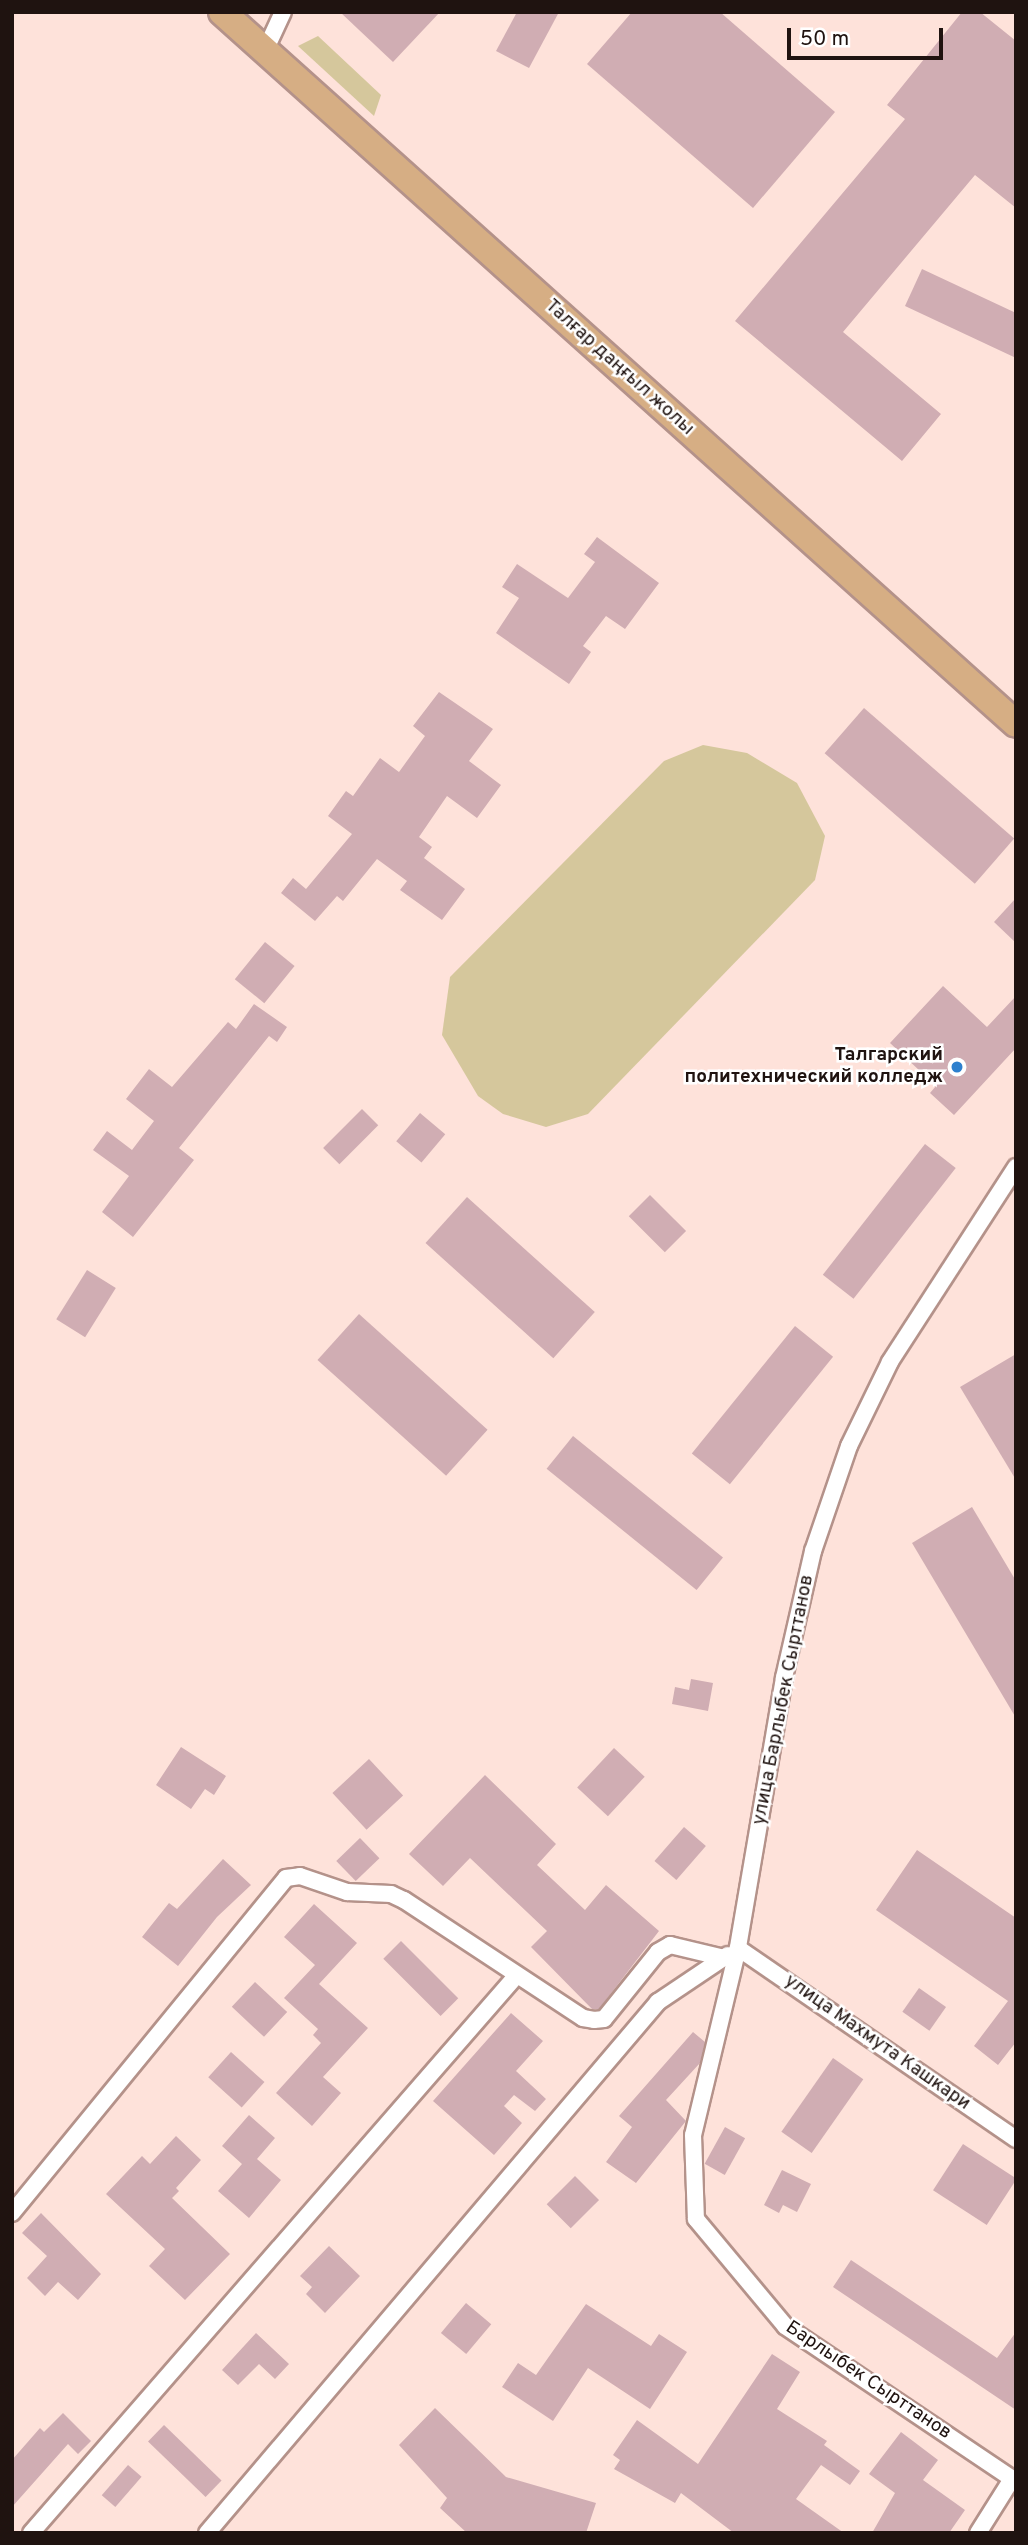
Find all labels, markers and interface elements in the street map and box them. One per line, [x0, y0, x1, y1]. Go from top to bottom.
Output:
scale bar [790, 14, 946, 58]
text: 50 m [800, 26, 849, 53]
street label: Талғар даңғыл жолы [540, 295, 698, 441]
place label: Талгарский политехнический колледж [684, 1045, 943, 1089]
marker: Талгарский политехнический колледж [949, 1059, 965, 1075]
street label: улица Барлыбек Сырттанов [749, 1573, 819, 1827]
street label: улица Махмута Кашкари [780, 1970, 974, 2116]
street label: Барлыбек Сырттанов [781, 2317, 955, 2445]

